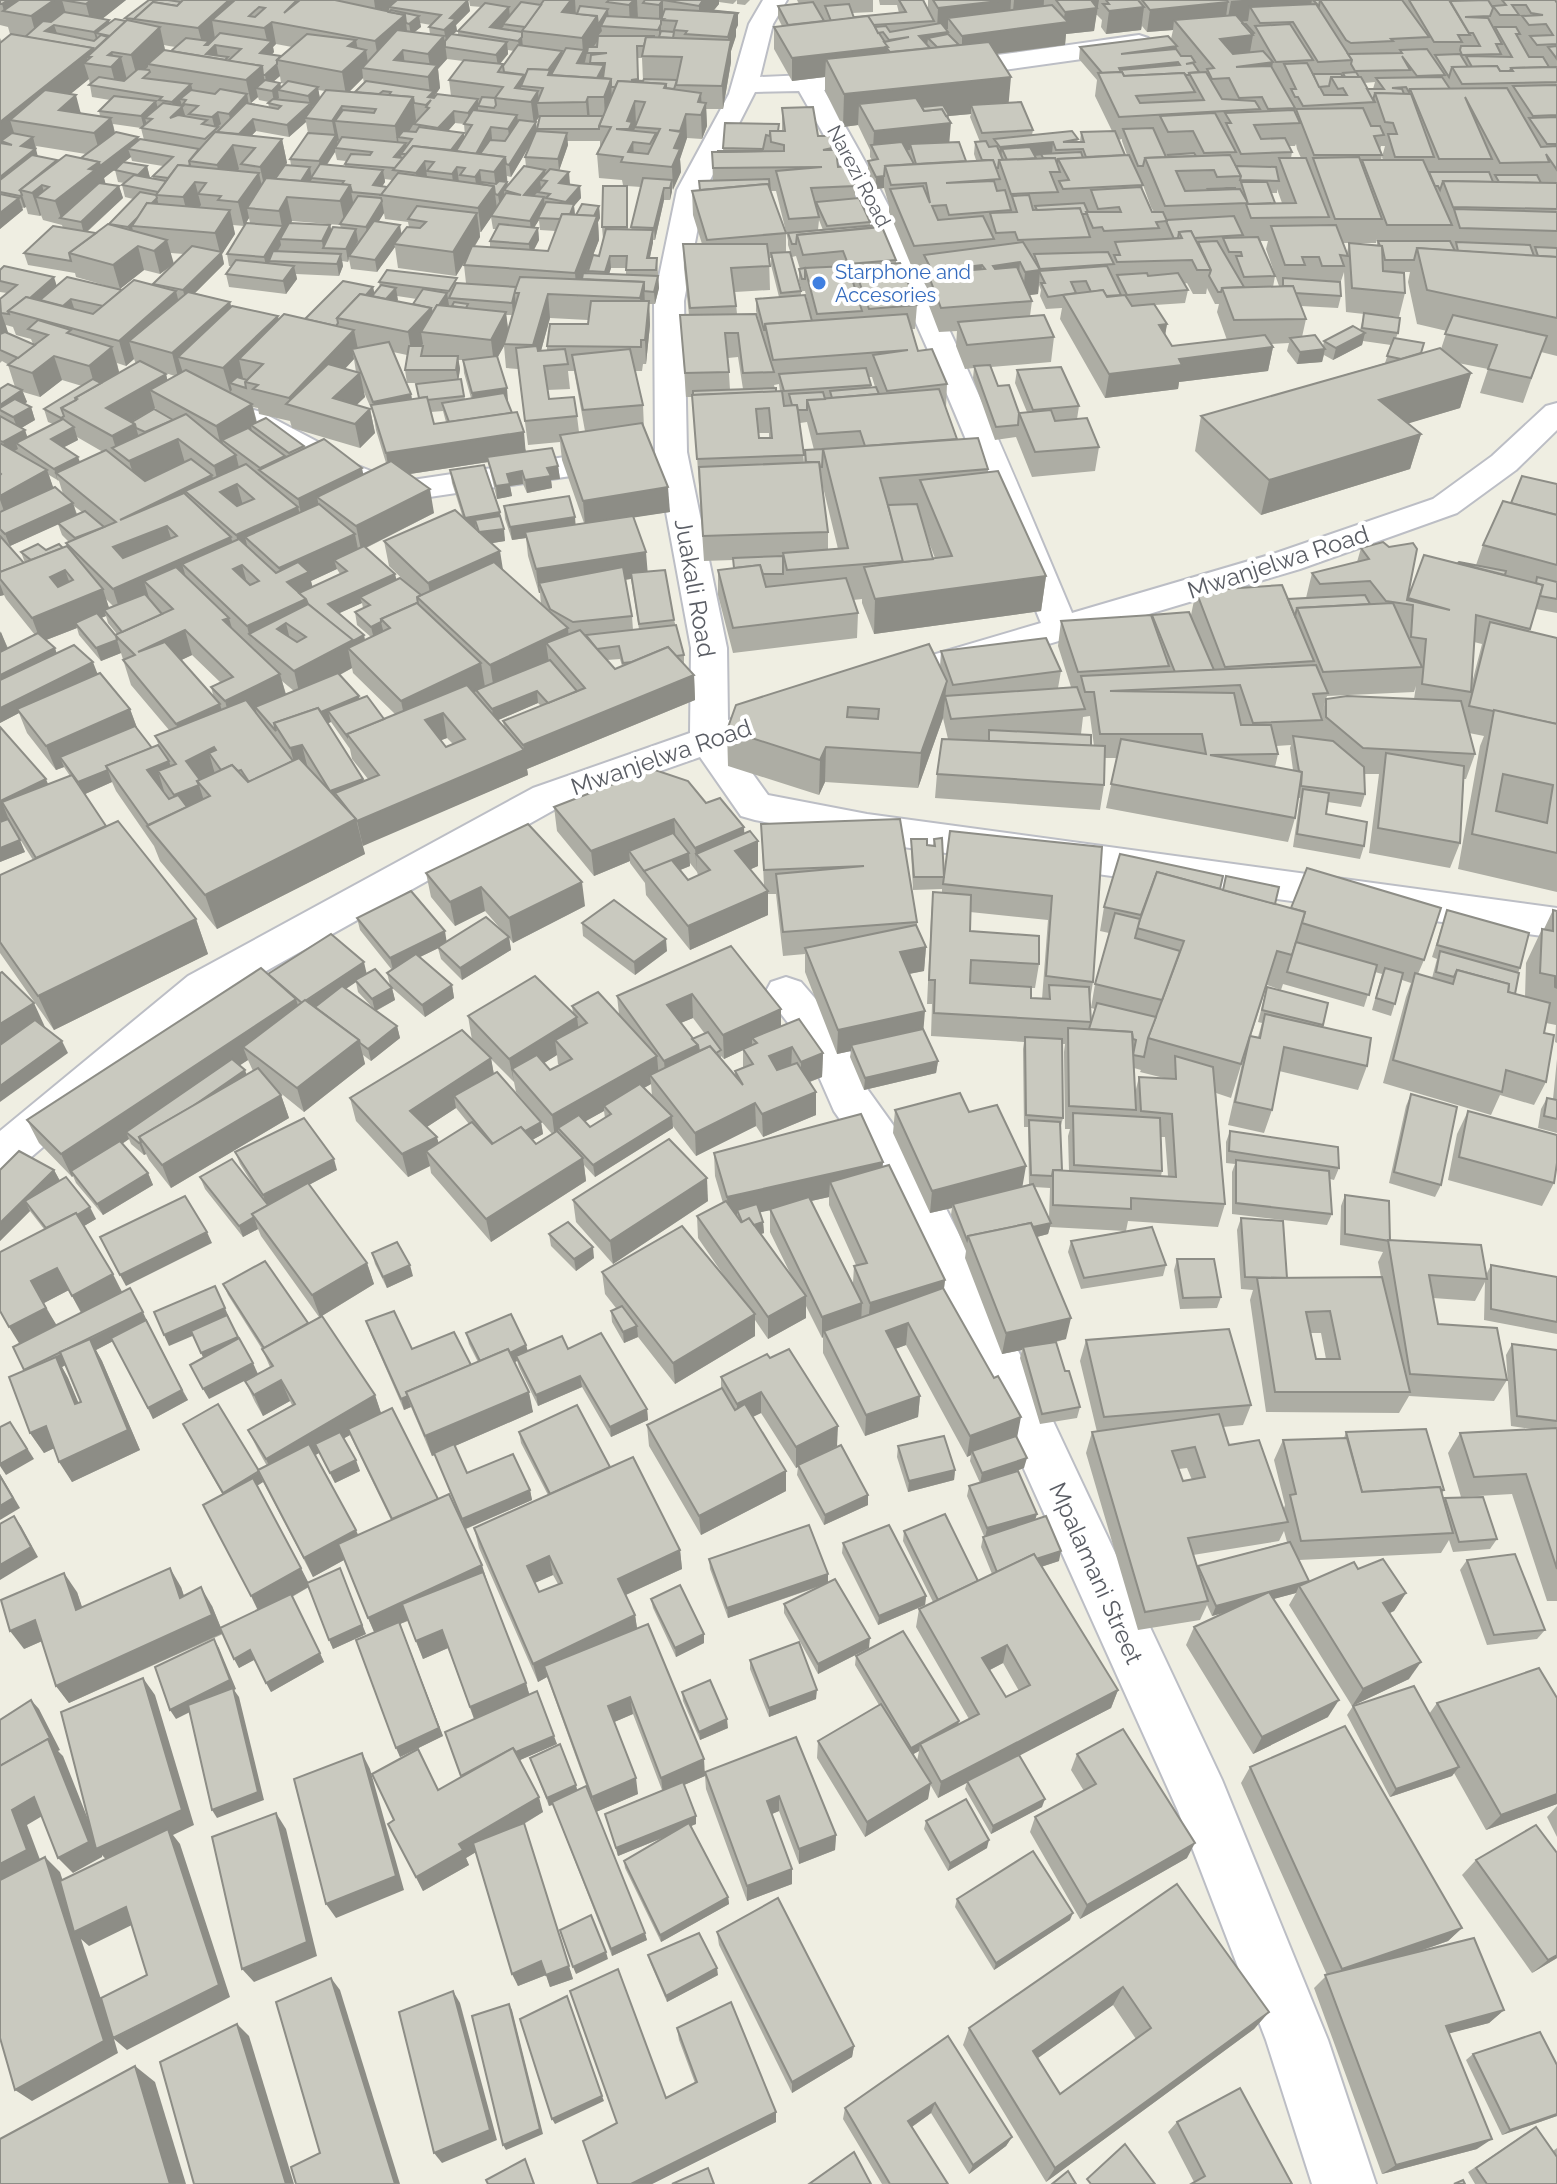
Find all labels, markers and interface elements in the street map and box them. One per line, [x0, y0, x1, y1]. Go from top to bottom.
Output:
street label: Narezi Road [822, 121, 896, 231]
place label: Starphone and Accesories [835, 260, 971, 307]
marker: Starphone and Accesories [810, 274, 828, 292]
street label: Juakali Road [669, 517, 721, 659]
street label: Mwanjelwa Road [1184, 519, 1372, 605]
street label: Mwanjelwa Road [567, 713, 755, 801]
street label: Mpalamani Street [1043, 1478, 1149, 1668]

